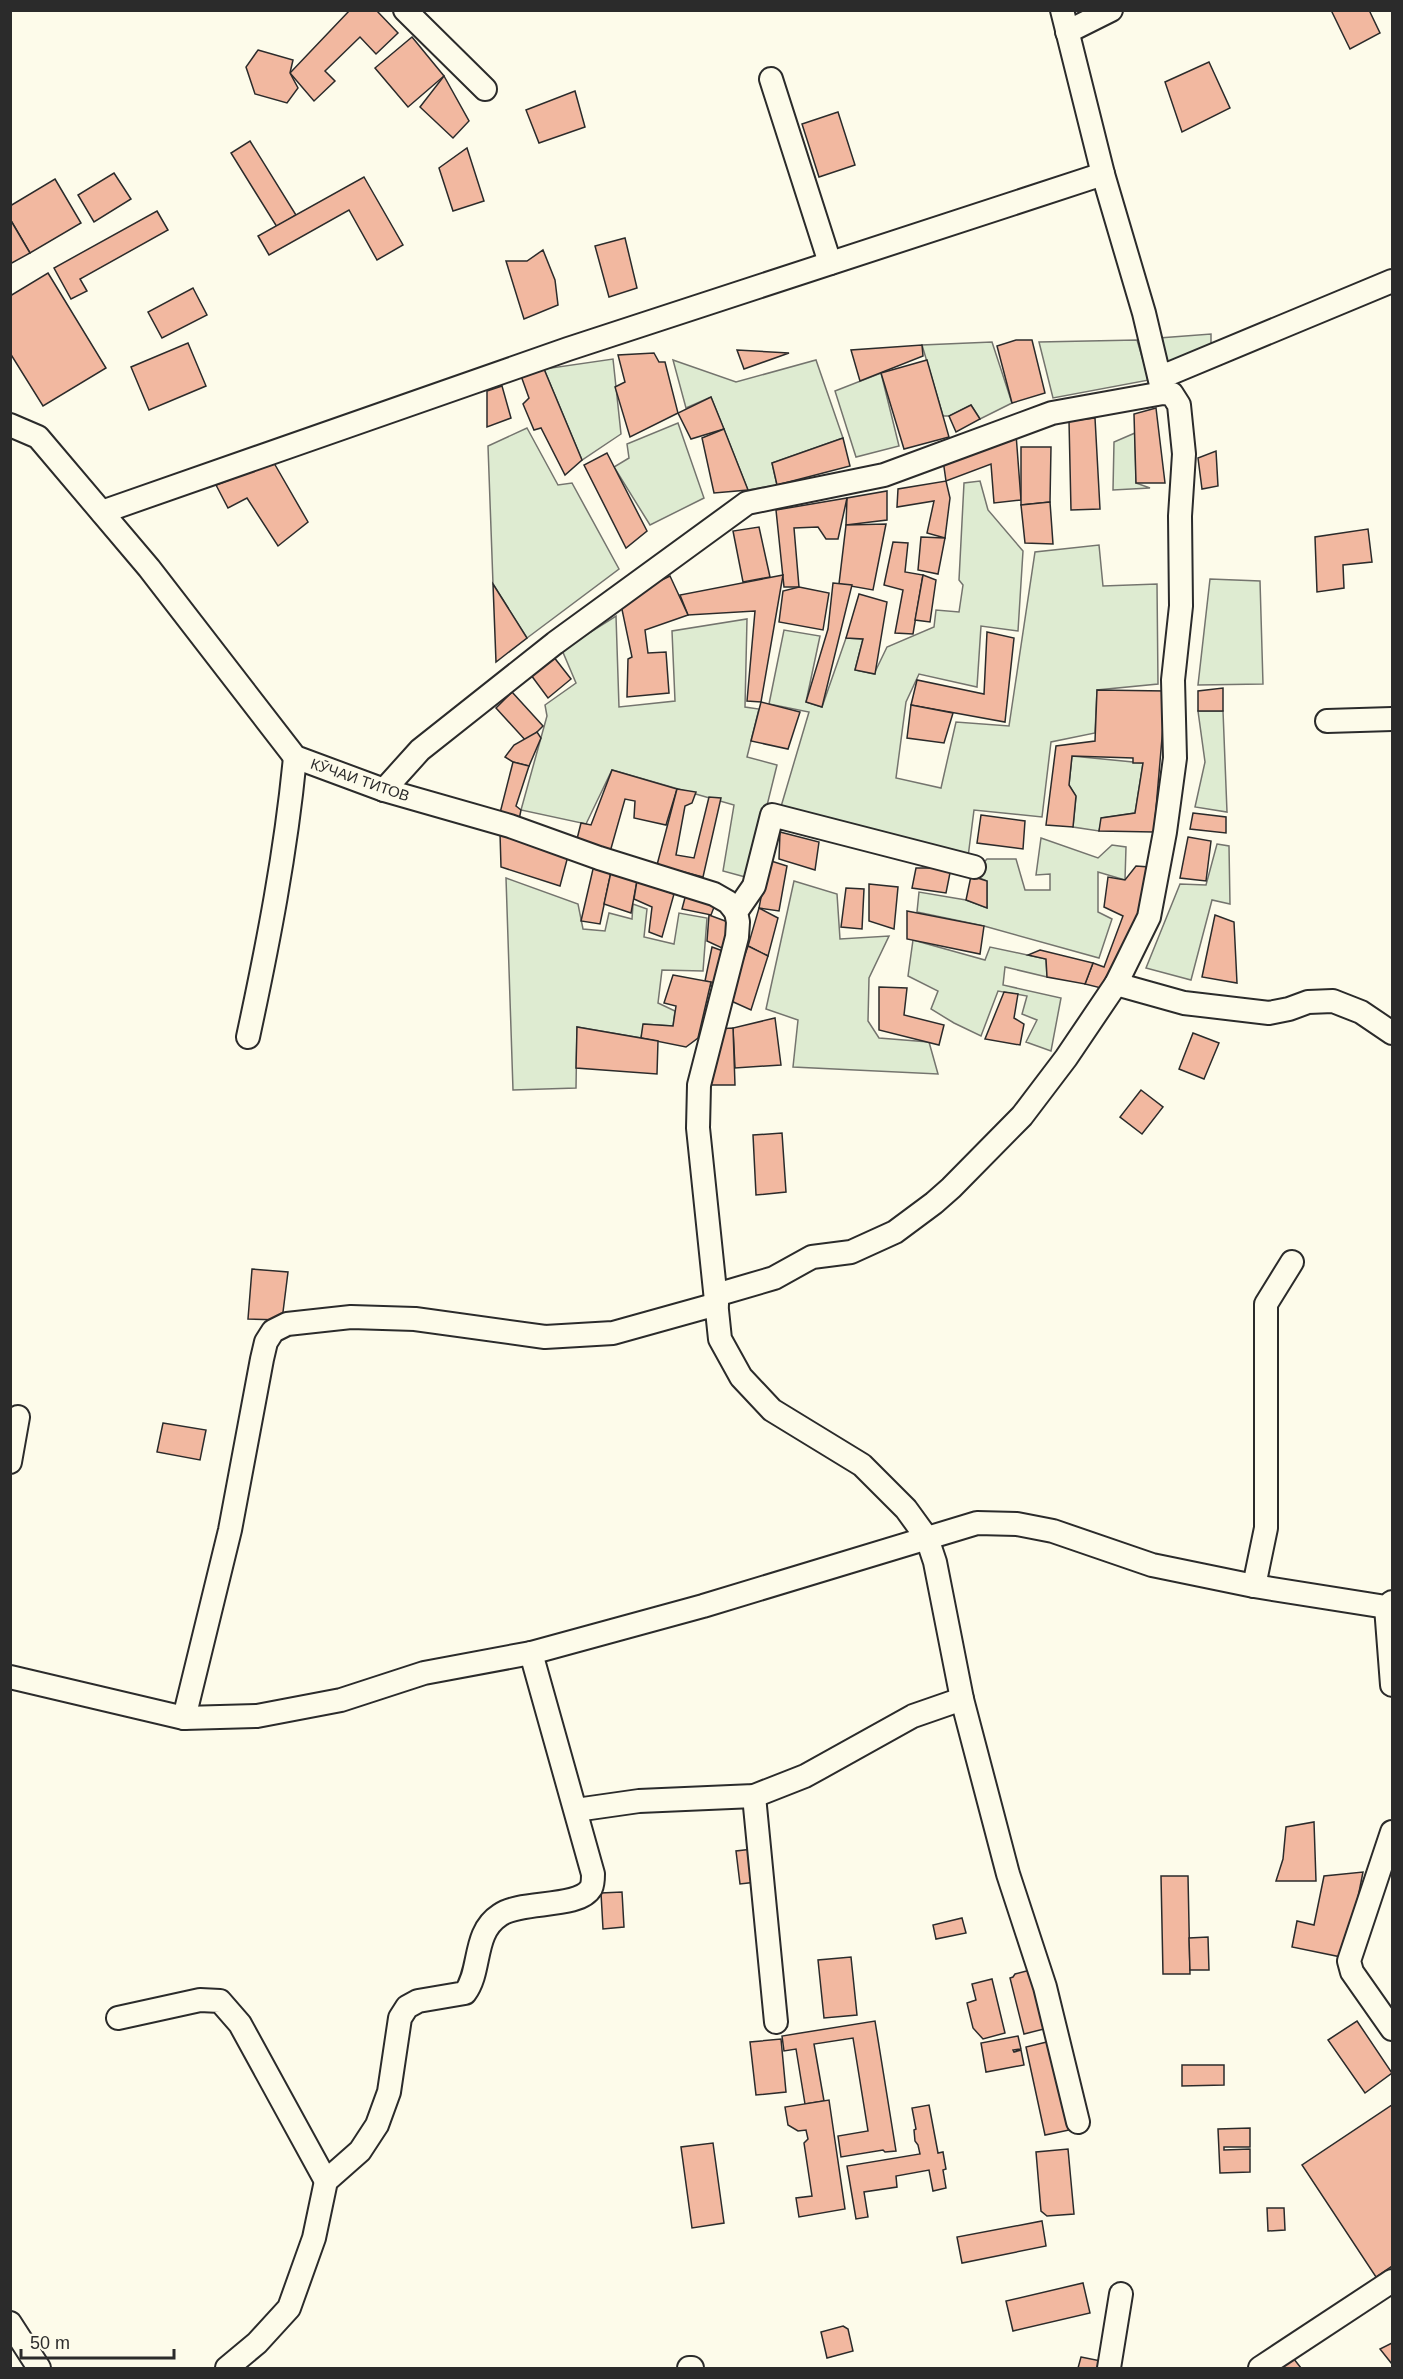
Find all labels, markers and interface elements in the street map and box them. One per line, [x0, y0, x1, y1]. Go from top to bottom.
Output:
street label: КӮЧАИ ТИТОВ [309, 755, 412, 804]
scale bar [21, 2322, 174, 2360]
text: 50 m [30, 2333, 70, 2353]

